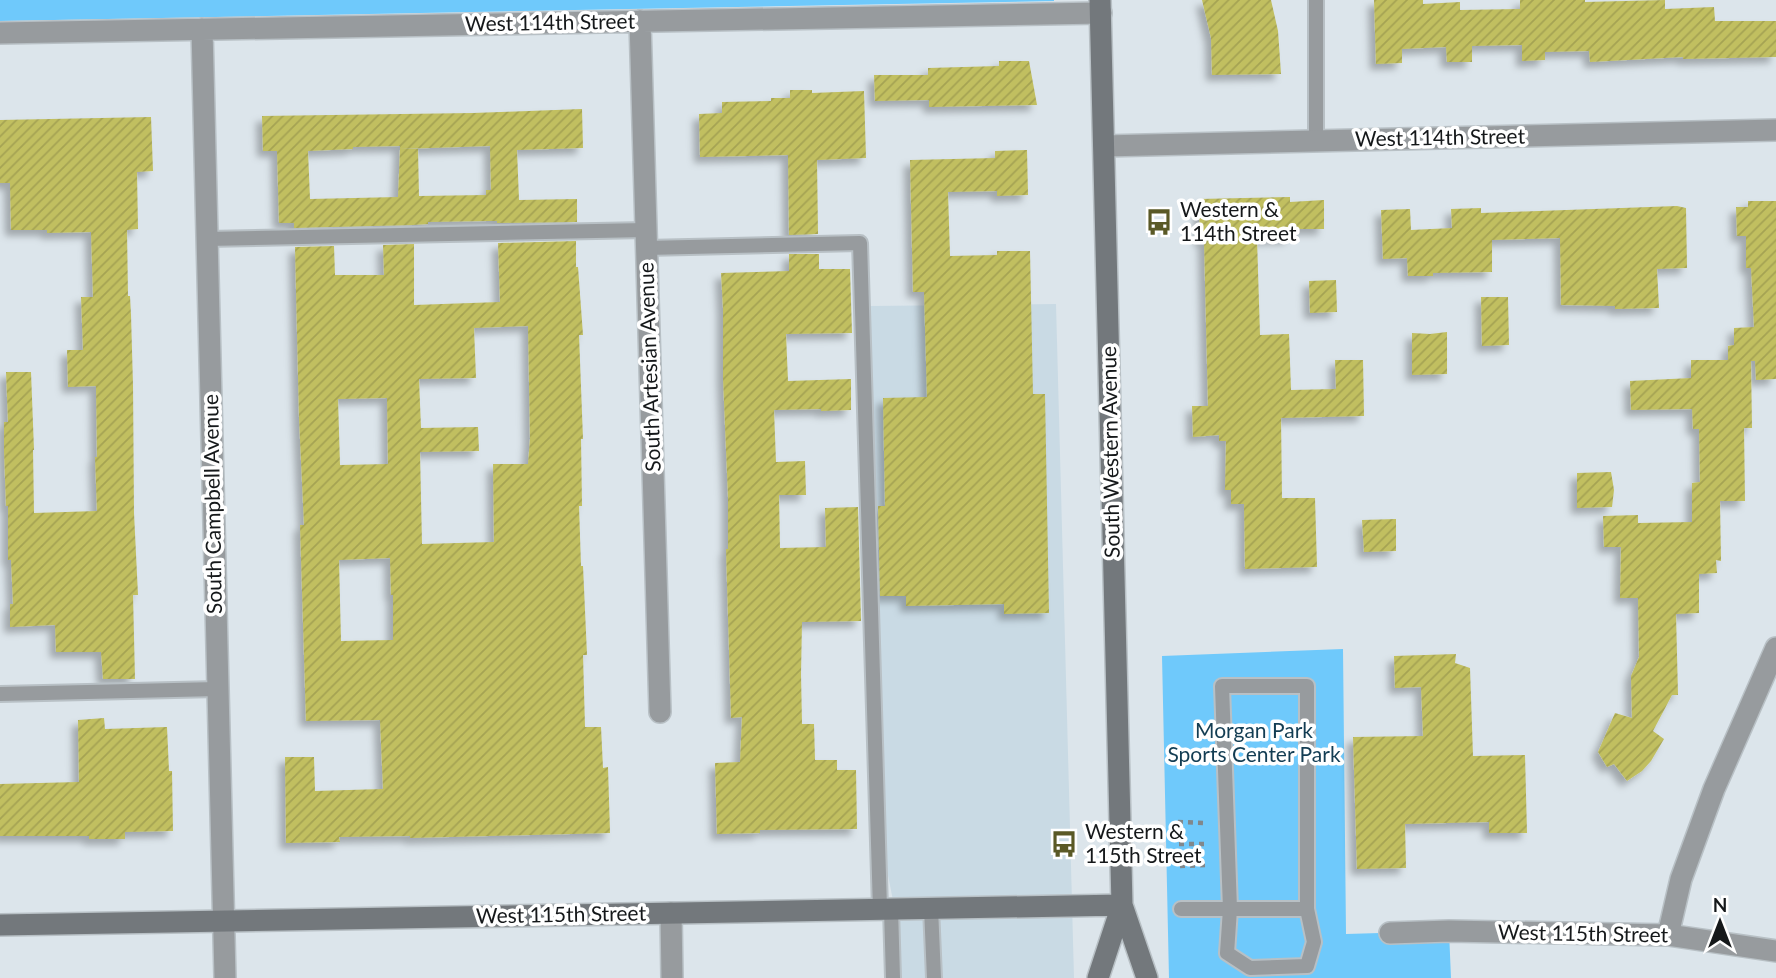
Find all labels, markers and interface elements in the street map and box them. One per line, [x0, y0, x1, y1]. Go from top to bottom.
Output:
street label: West 114th Street [465, 8, 636, 35]
street label: West 114th Street [1355, 123, 1526, 150]
place label: Western & 114th Street [1180, 196, 1297, 245]
bus stop icon: Western & 114th Street [1144, 207, 1174, 237]
street label: South Artesian Avenue [632, 262, 665, 472]
street label: South Western Avenue [1095, 346, 1124, 558]
street label: South Campbell Avenue [197, 394, 226, 614]
park label: Morgan Park Sports Center Park [1167, 717, 1341, 766]
place label: Western & 115th Street [1085, 818, 1202, 867]
bus stop icon: Western & 115th Street [1049, 829, 1079, 859]
north arrow [1685, 887, 1755, 957]
text: N [1713, 893, 1727, 916]
street label: West 115th Street [476, 900, 647, 927]
street label: West 115th Street [1498, 919, 1669, 946]

